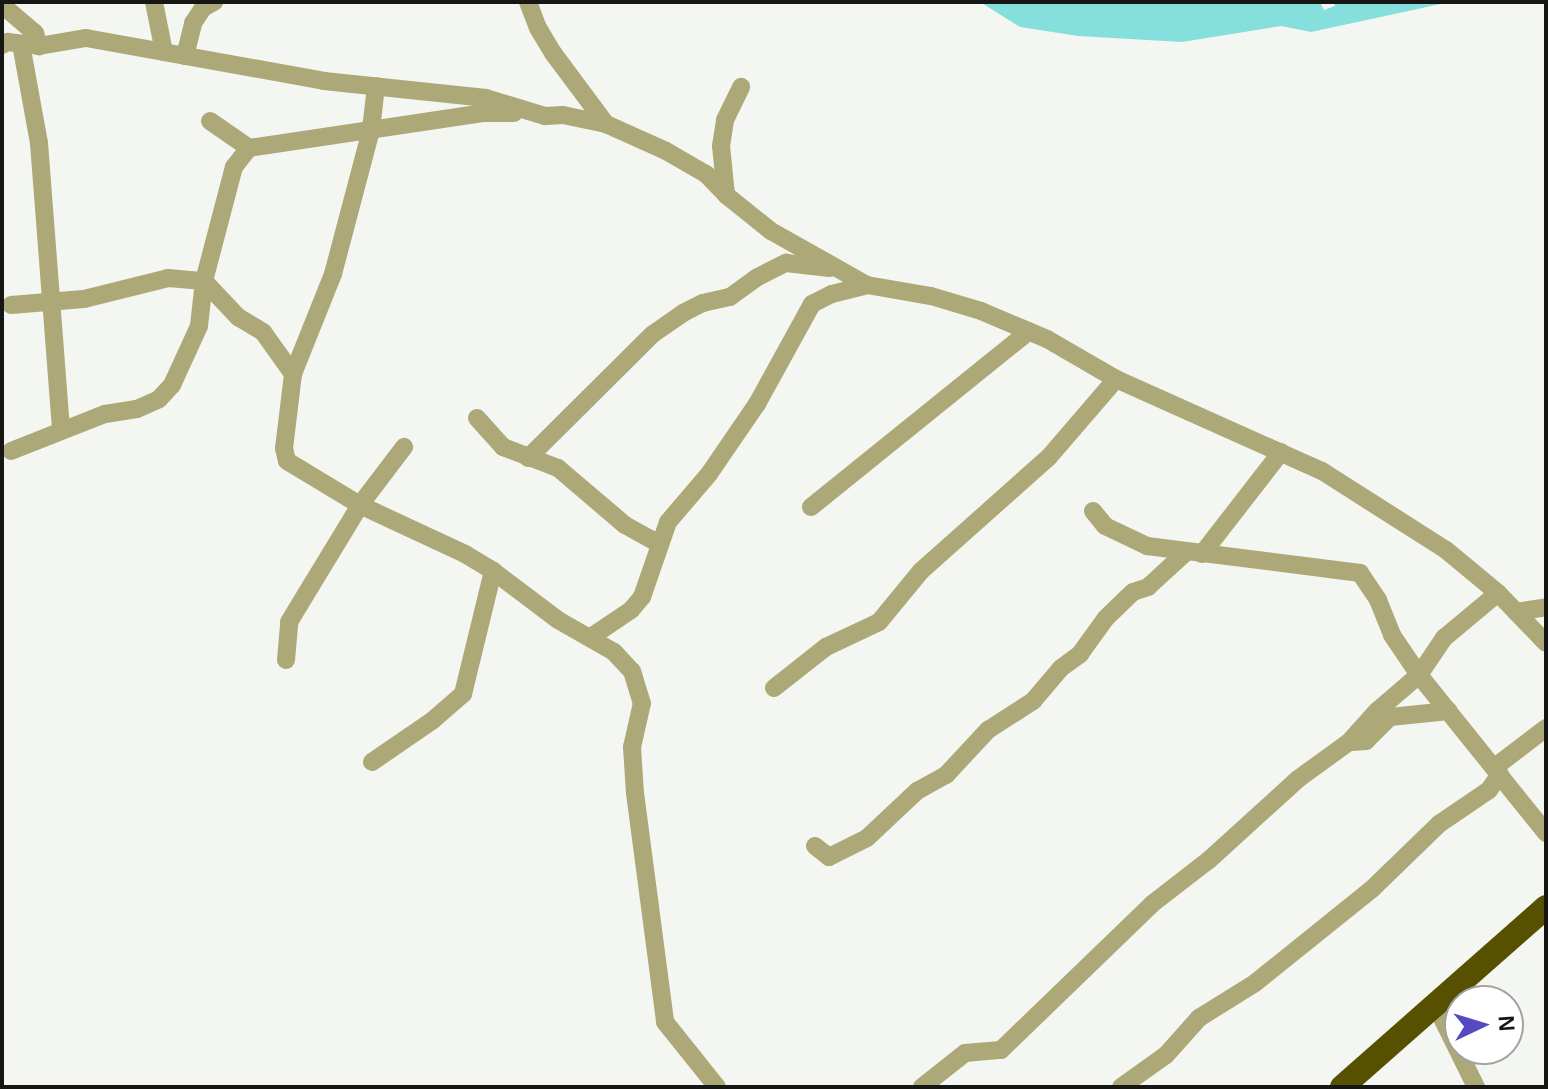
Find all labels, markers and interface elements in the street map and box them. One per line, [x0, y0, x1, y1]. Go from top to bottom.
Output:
north arrow [1444, 985, 1524, 1065]
text: N [1493, 1015, 1519, 1032]

